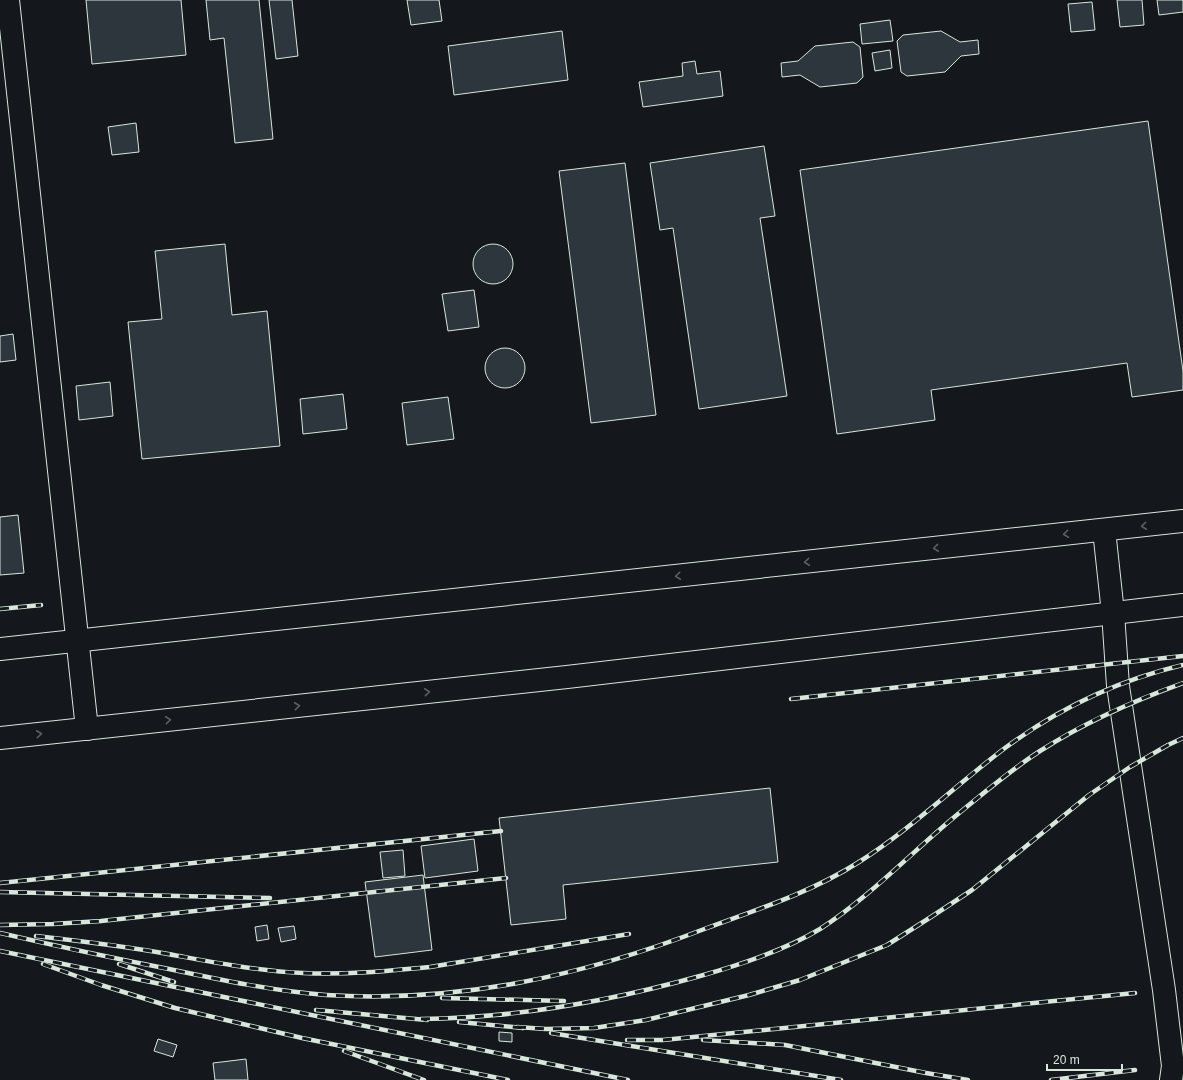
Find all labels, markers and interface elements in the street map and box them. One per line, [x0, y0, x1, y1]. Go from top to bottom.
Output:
one-way arrow [1141, 521, 1147, 530]
one-way arrow [1063, 529, 1069, 538]
one-way arrow [933, 543, 939, 552]
one-way arrow [804, 557, 810, 566]
one-way arrow [675, 572, 681, 581]
one-way arrow [423, 688, 430, 697]
one-way arrow [294, 702, 300, 711]
one-way arrow [165, 716, 171, 725]
one-way arrow [36, 730, 42, 739]
scale bar [1047, 1046, 1122, 1072]
text: 20 m [1053, 1053, 1080, 1067]

